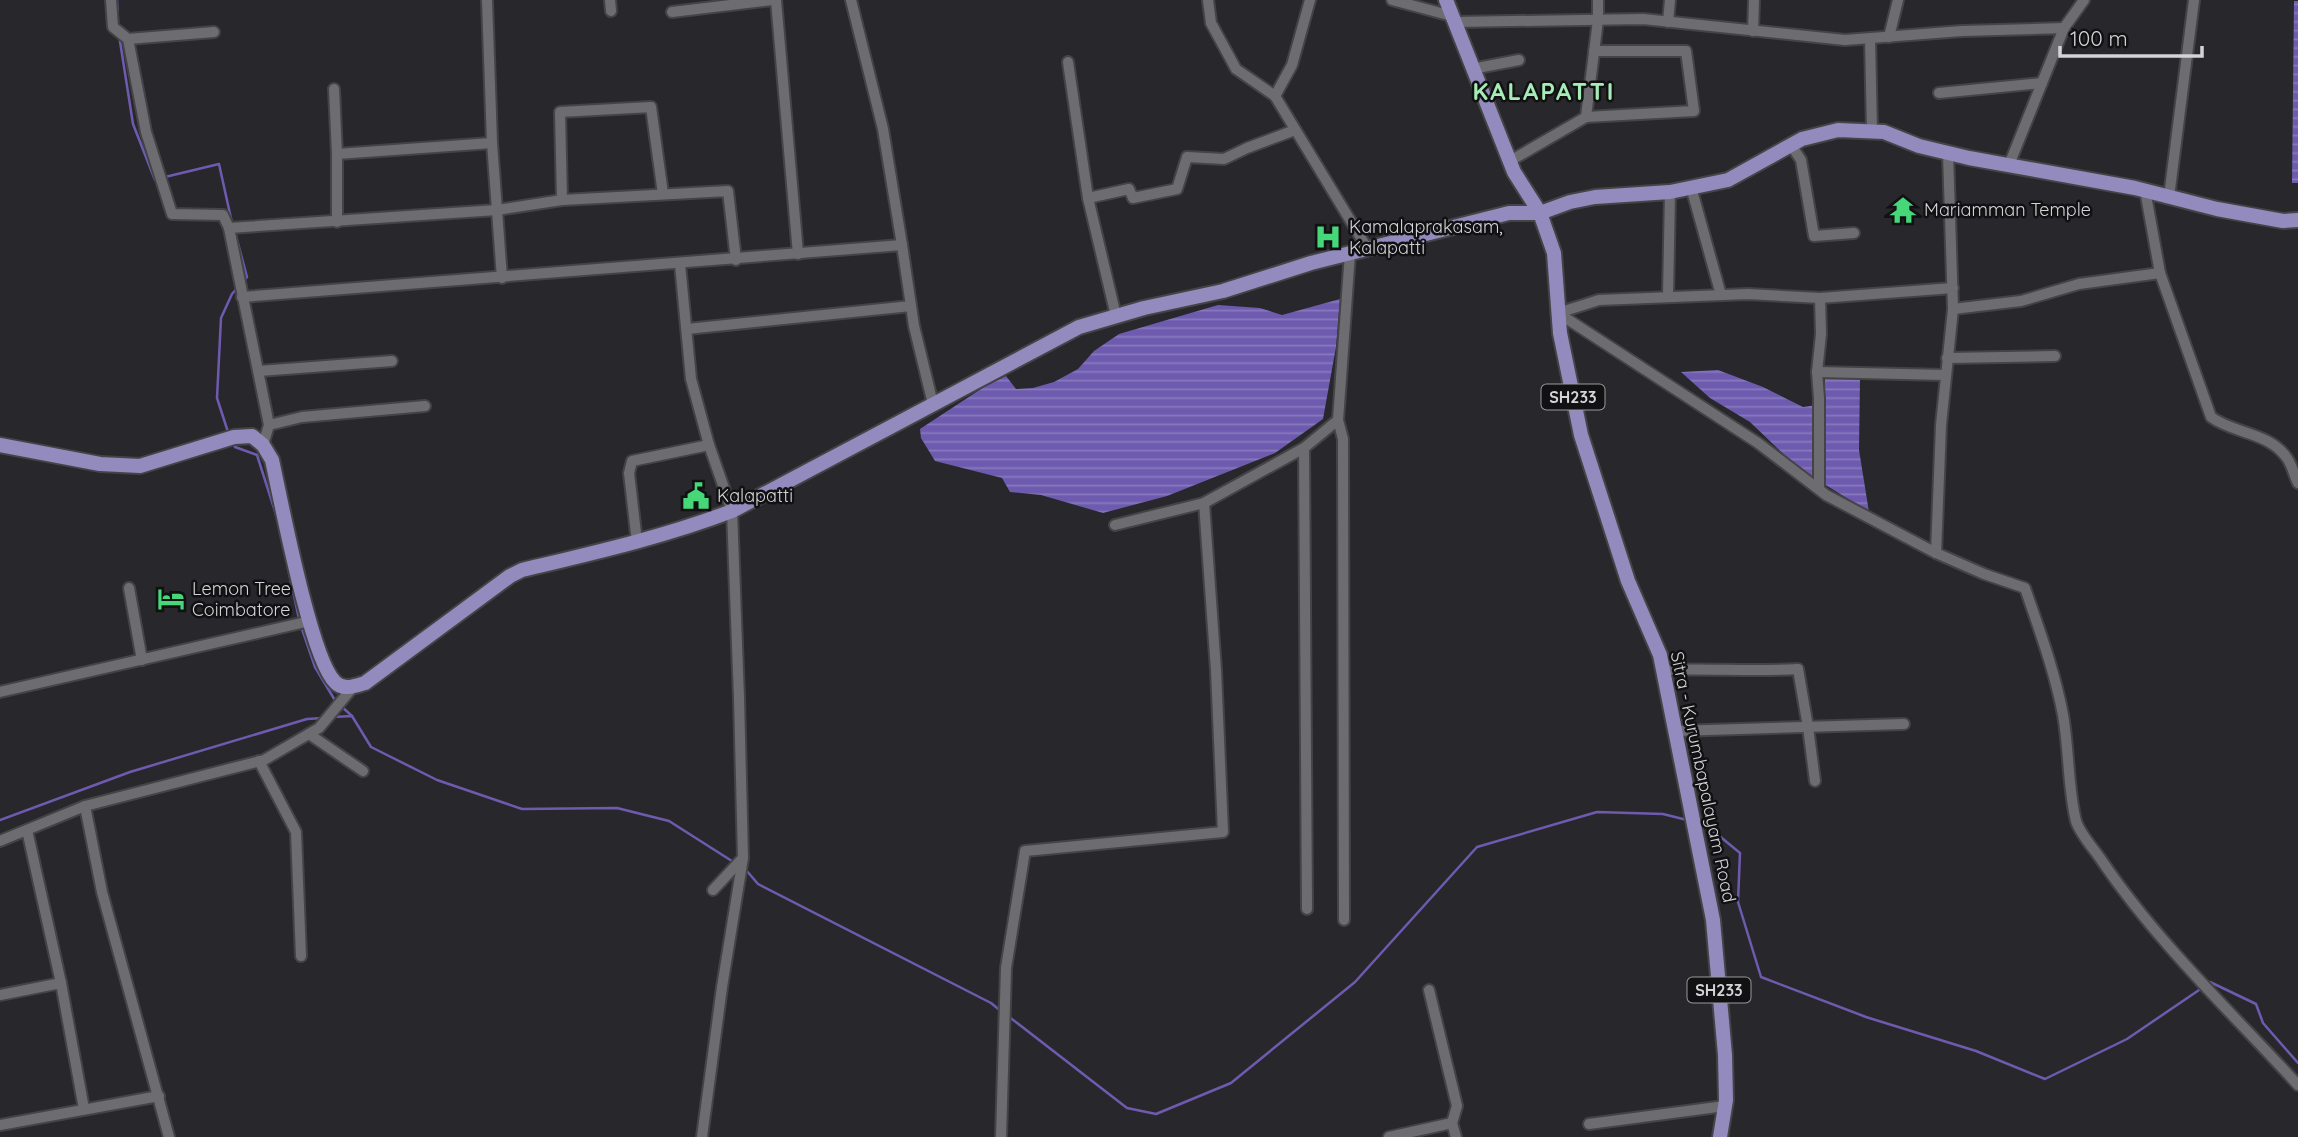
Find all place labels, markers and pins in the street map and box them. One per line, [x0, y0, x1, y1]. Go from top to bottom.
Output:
temple icon: Mariamman Temple [1888, 195, 1918, 225]
place label: Mariamman Temple [1924, 198, 2091, 221]
place label: Kamalaprakasam, Kalapatti [1349, 215, 1503, 259]
hospital icon: Kamalaprakasam, Kalapatti [1313, 222, 1343, 252]
public building icon: Kalapatti [681, 481, 711, 511]
place label: Kalapatti [717, 484, 793, 507]
place label: Lemon Tree Coimbatore [192, 577, 291, 621]
hotel icon: Lemon Tree Coimbatore [156, 584, 186, 614]

